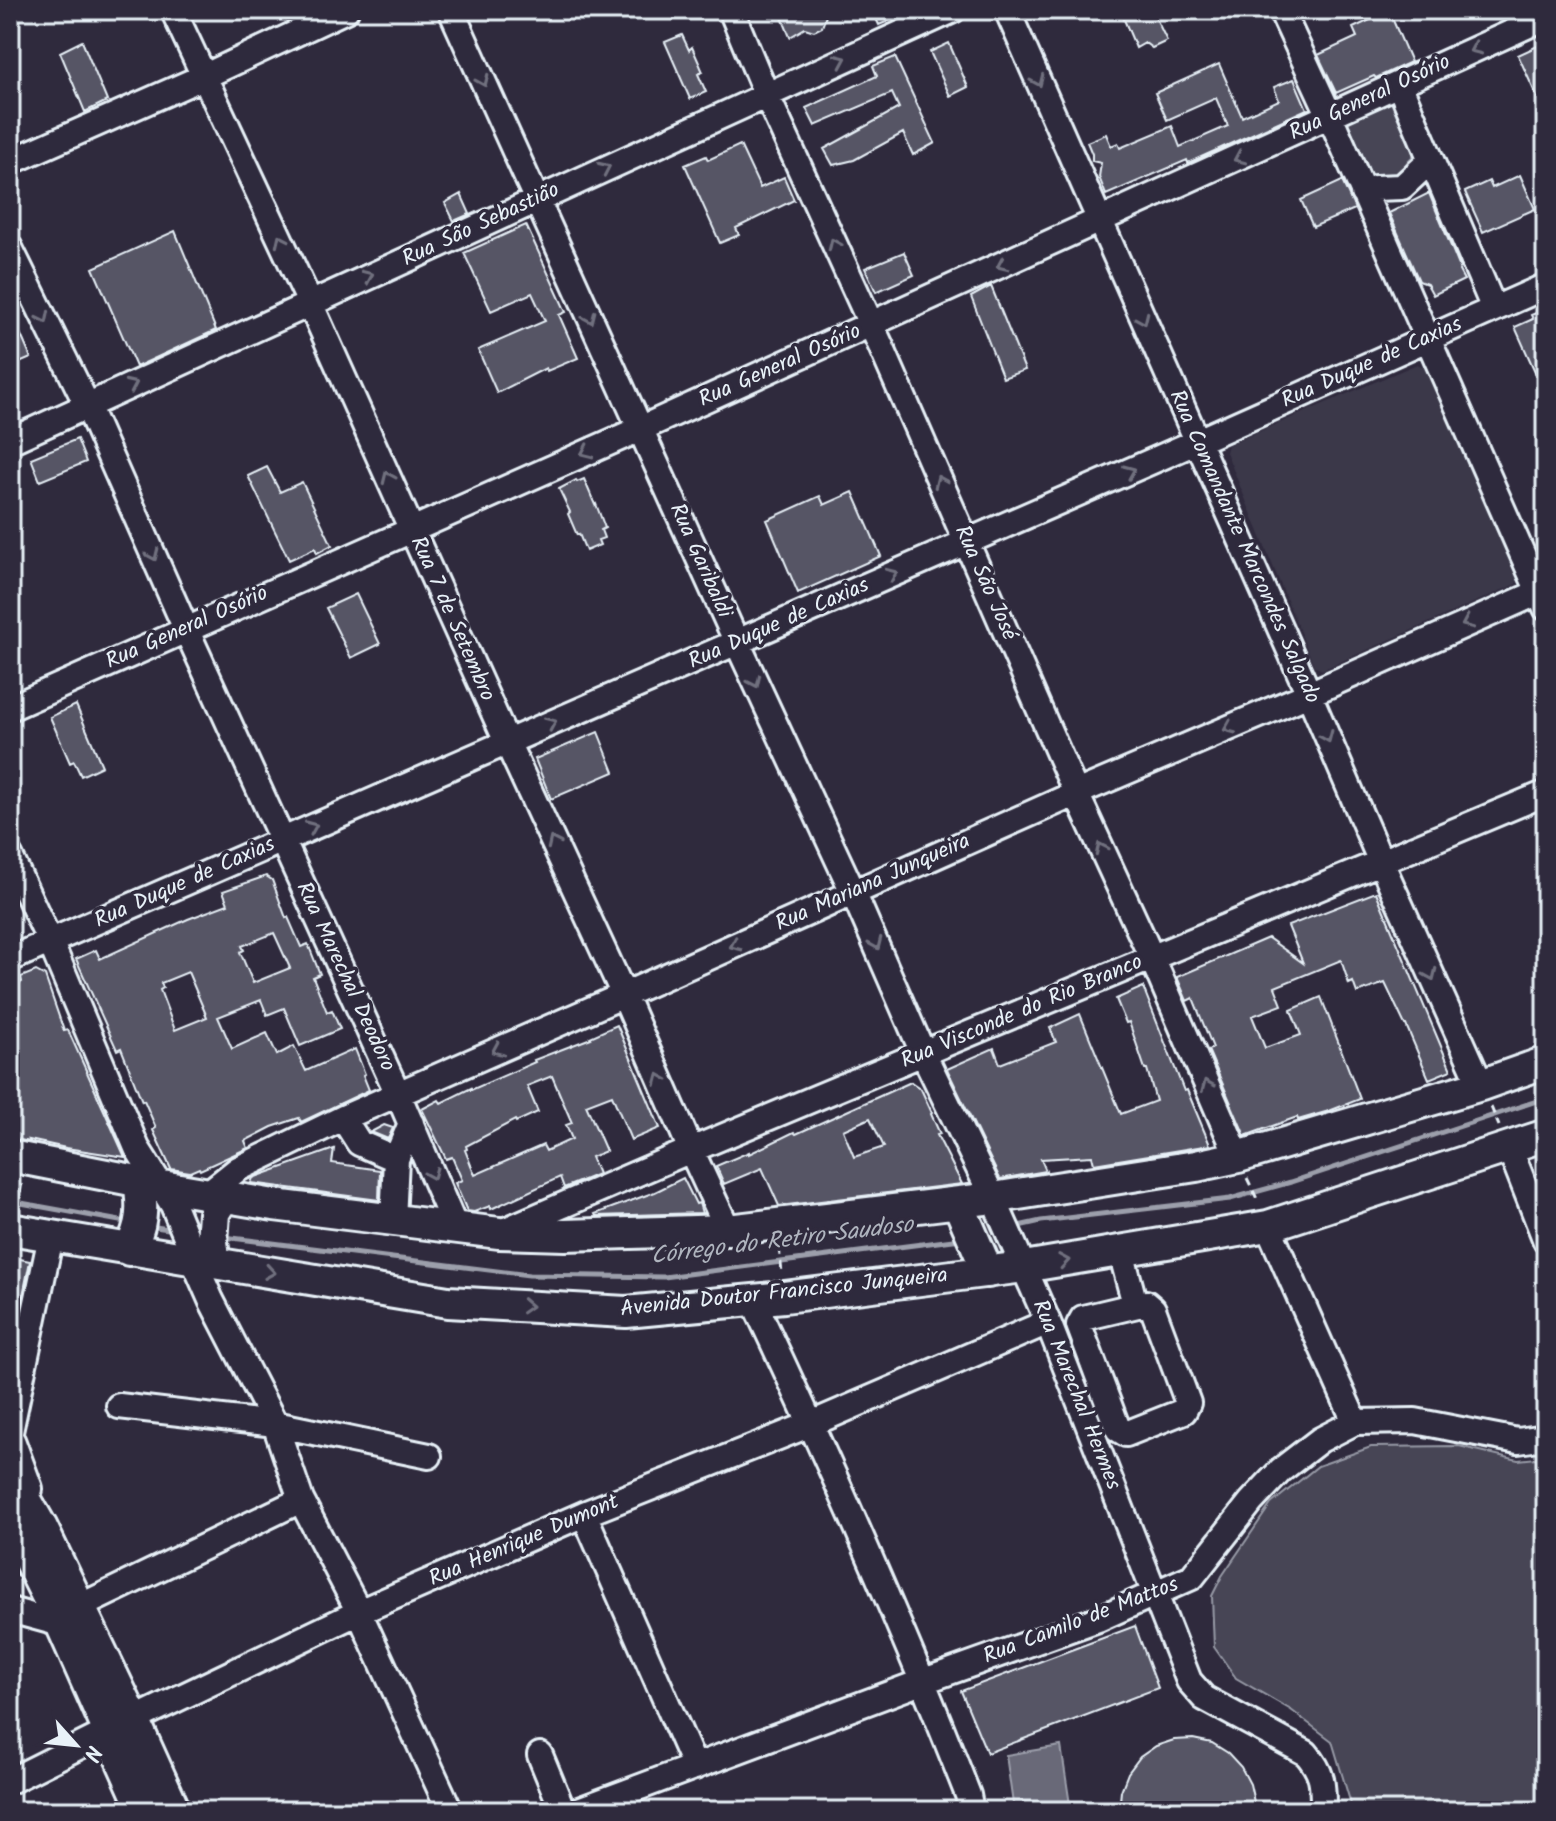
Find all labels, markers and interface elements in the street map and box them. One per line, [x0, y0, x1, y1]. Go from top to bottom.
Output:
one-way arrow [1469, 40, 1483, 56]
street label: Rua General Osório [1283, 45, 1457, 151]
one-way arrow [833, 54, 847, 70]
one-way arrow [473, 73, 489, 87]
one-way arrow [1029, 73, 1045, 88]
one-way arrow [1232, 148, 1247, 164]
one-way arrow [596, 162, 611, 178]
street label: Rua São Sebastião [396, 173, 566, 277]
one-way arrow [274, 234, 290, 249]
one-way arrow [828, 238, 844, 252]
one-way arrow [996, 255, 1010, 271]
one-way arrow [360, 270, 374, 286]
street label: Rua Duque de Caxias [1276, 307, 1469, 419]
one-way arrow [34, 310, 50, 325]
one-way arrow [580, 310, 596, 324]
one-way arrow [1134, 311, 1150, 326]
street label: Rua General Osório [693, 314, 867, 418]
one-way arrow [123, 379, 138, 395]
street label: Rua Comandante Marcondes Salgado [1159, 385, 1329, 710]
one-way arrow [580, 443, 594, 459]
one-way arrow [1122, 464, 1136, 480]
one-way arrow [382, 471, 398, 485]
one-way arrow [934, 475, 950, 490]
street label: Rua Garibaldi [659, 498, 741, 625]
street label: Rua São José [944, 520, 1026, 647]
street label: Rua 7 de Setembro [400, 531, 504, 707]
one-way arrow [143, 546, 159, 561]
street label: Rua Duque de Caxias [683, 568, 876, 680]
one-way arrow [883, 568, 898, 584]
street label: Rua General Osório [100, 576, 274, 680]
one-way arrow [1461, 614, 1476, 630]
one-way arrow [745, 674, 761, 689]
one-way arrow [543, 717, 557, 733]
one-way arrow [1223, 718, 1237, 734]
one-way arrow [1318, 728, 1334, 743]
one-way arrow [304, 820, 318, 836]
street label: Rua Mariana Junqueira [770, 824, 976, 942]
street label: Rua Duque de Caxias [89, 827, 282, 939]
one-way arrow [547, 835, 563, 850]
one-way arrow [1095, 841, 1111, 856]
street label: Rua Marechal Deodoro [286, 876, 404, 1078]
one-way arrow [729, 935, 743, 951]
one-way arrow [866, 936, 882, 950]
street label: Rua Visconde do Rio Branco [896, 945, 1148, 1079]
one-way arrow [1421, 967, 1437, 981]
one-way arrow [491, 1041, 506, 1057]
one-way arrow [653, 1072, 669, 1087]
one-way arrow [1200, 1079, 1216, 1093]
one-way arrow [423, 1166, 439, 1181]
water label: Córrego do Retiro Saudoso [649, 1205, 918, 1276]
one-way arrow [1057, 1253, 1071, 1270]
street label: Avenida Doutor Francisco Junqueira [619, 1258, 949, 1328]
one-way arrow [263, 1263, 277, 1280]
street label: Rua Marechal Hermes [1022, 1295, 1130, 1496]
one-way arrow [521, 1298, 534, 1315]
street label: Rua Henrique Dumont [423, 1485, 625, 1597]
street label: Rua Camilo de Mattos [978, 1567, 1184, 1674]
north arrow [36, 1705, 116, 1785]
text: N [73, 1739, 110, 1767]

